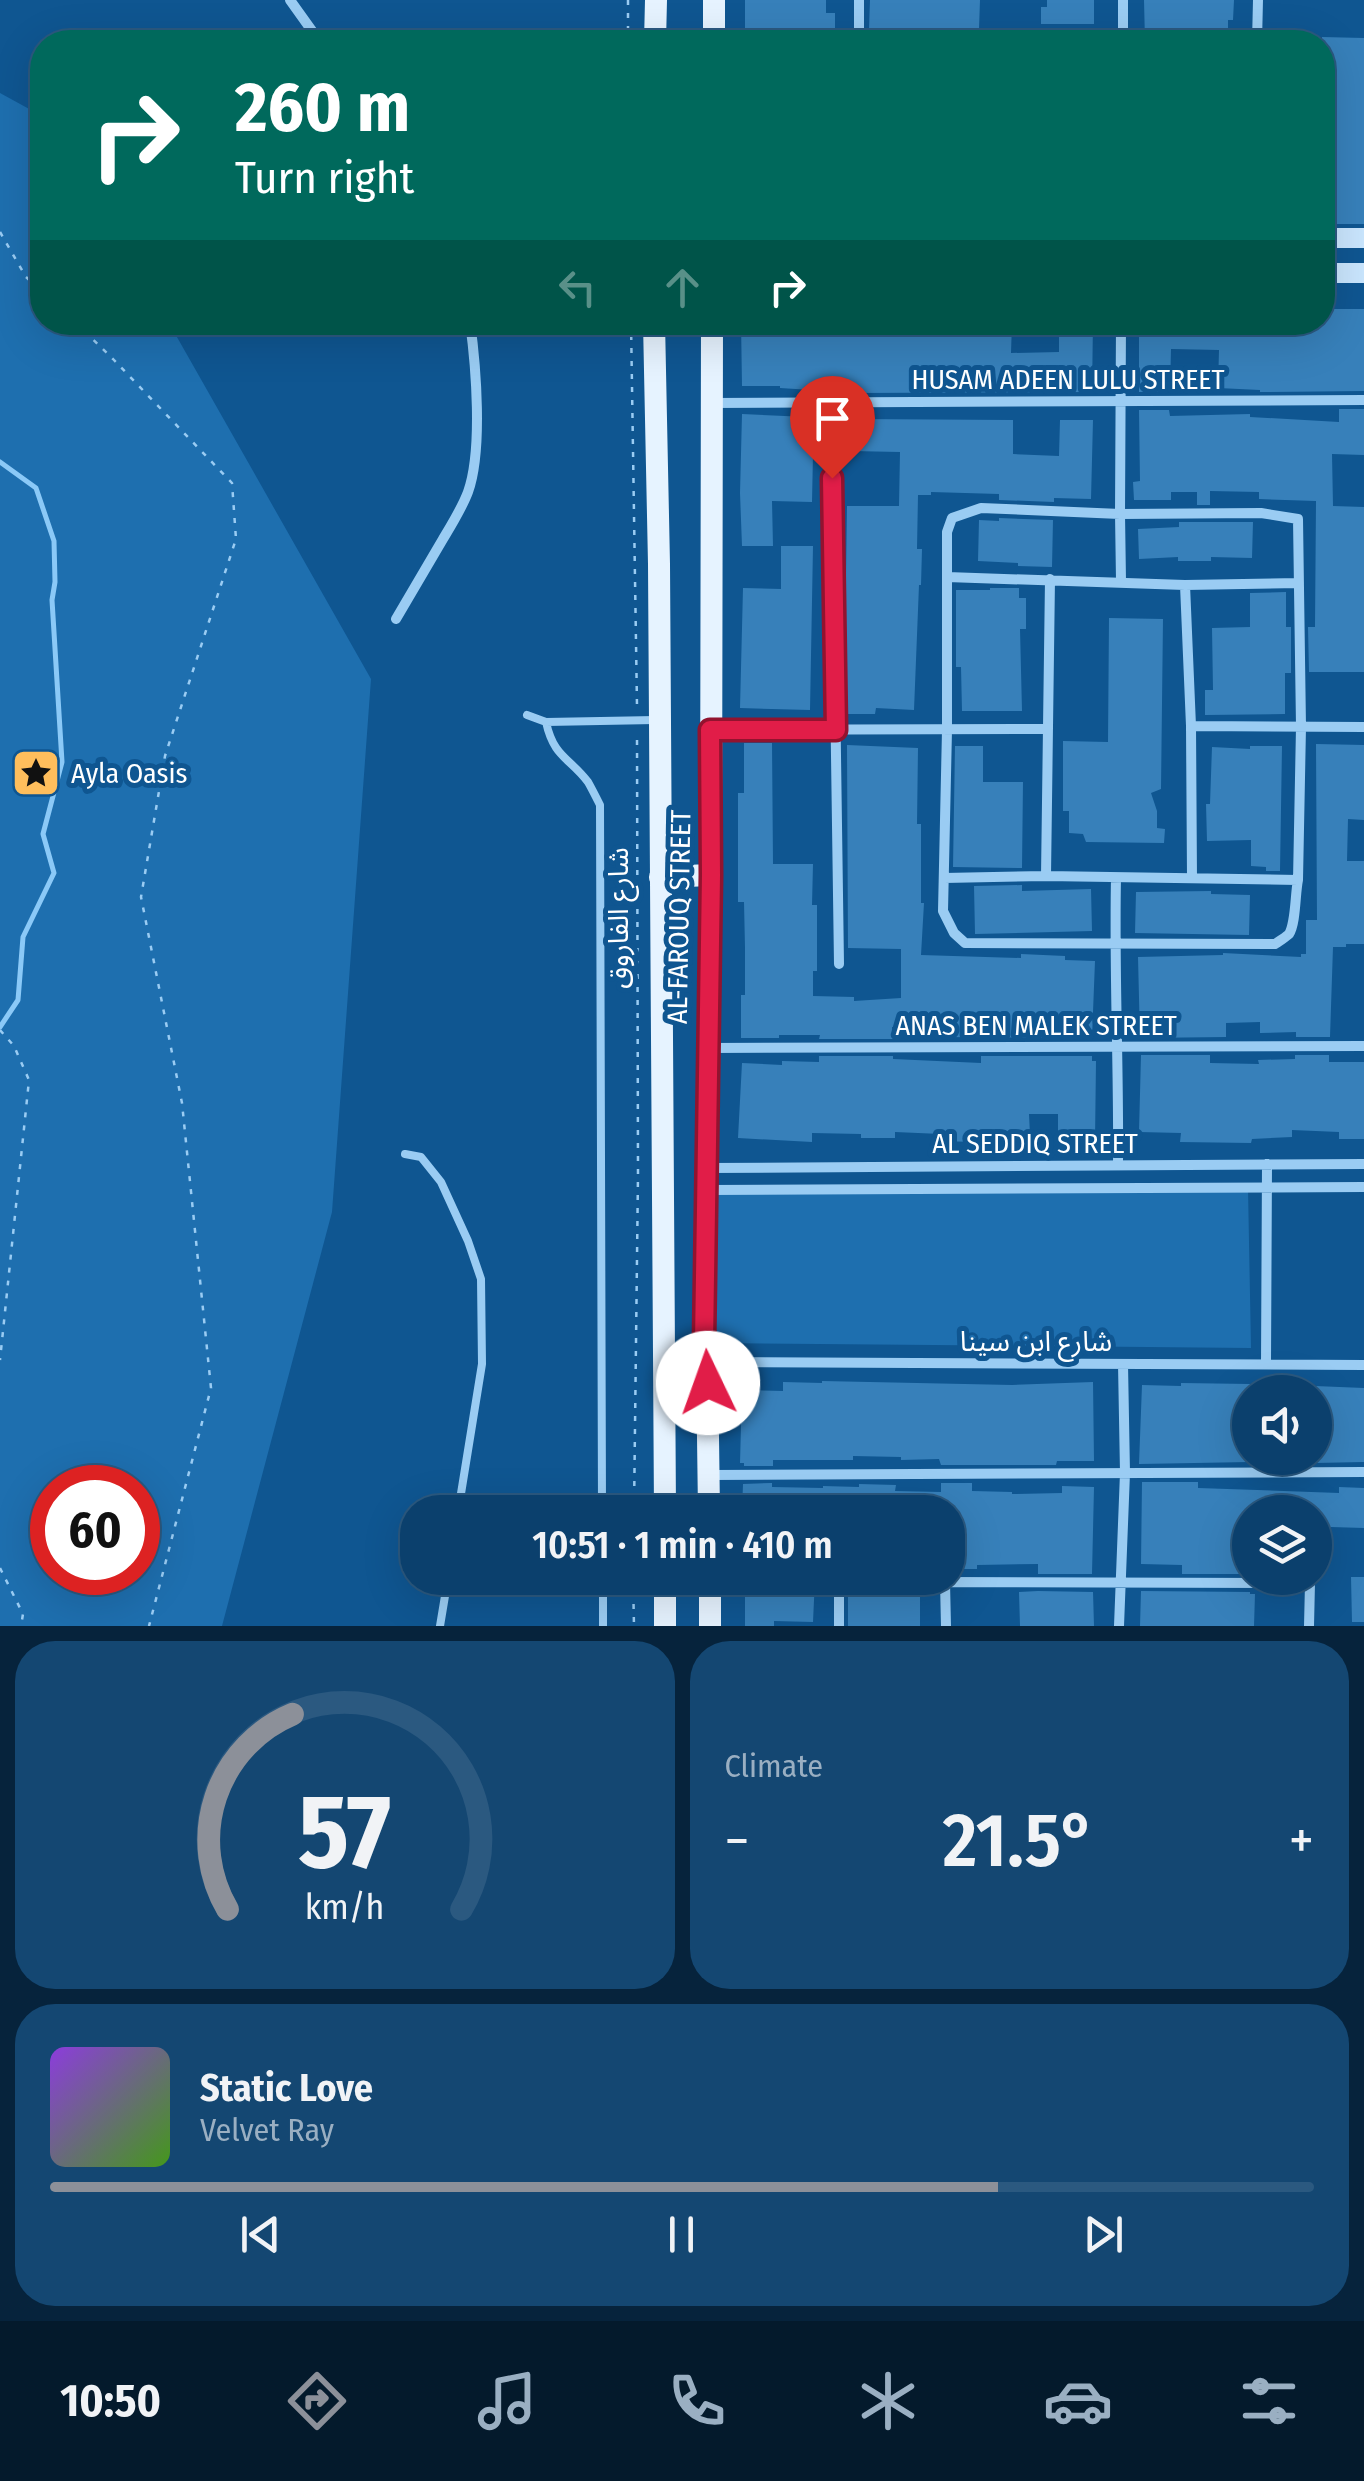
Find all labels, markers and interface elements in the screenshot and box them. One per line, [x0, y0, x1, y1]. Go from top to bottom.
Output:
text: 260 m [235, 66, 410, 150]
icon: right [70, 70, 200, 200]
text: Turn right [235, 151, 414, 205]
icon: left [550, 260, 605, 315]
icon: ahead [655, 260, 710, 315]
icon: right [760, 260, 815, 315]
street label: HUSAM ADEEN LULU STREET [912, 363, 1224, 396]
pin [790, 376, 875, 479]
icon: arrive [805, 391, 860, 446]
place icon: Ayla Oasis [10, 747, 62, 799]
place label: Ayla Oasis [71, 757, 188, 790]
street label: AL-FAROUQ STREET [661, 810, 697, 1024]
street label: شارع الفاروق [602, 847, 639, 989]
street label: ANAS BEN MALEK STREET [895, 1009, 1177, 1042]
street label: AL SEDDIQ STREET [932, 1127, 1138, 1160]
street label: شارع ابن سينا [960, 1325, 1112, 1362]
position arrow [656, 1331, 760, 1435]
map controls [1232, 1375, 1332, 1595]
button: sound [1232, 1375, 1332, 1475]
speed limit sign: 60 [30, 1465, 160, 1595]
button: layers [1232, 1495, 1332, 1595]
text: 10:51 · 1 min · 410 m [532, 1522, 833, 1568]
text: Climate [725, 1747, 823, 1785]
text: 57 [298, 1770, 391, 1895]
text: 21.5° [943, 1796, 1095, 1886]
text: − [725, 1808, 749, 1874]
text: + [1289, 1808, 1314, 1874]
text: km/h [305, 1886, 385, 1928]
text: Static Love [200, 2065, 373, 2111]
text: Velvet Ray [200, 2111, 334, 2149]
icon: previous [233, 2207, 288, 2262]
icon: pause [654, 2207, 709, 2262]
icon: next [1076, 2207, 1131, 2262]
icon: directions [282, 2366, 352, 2436]
icon: music [472, 2366, 542, 2436]
icon: phone [662, 2366, 732, 2436]
icon: climate [853, 2366, 923, 2436]
icon: car [1043, 2366, 1113, 2436]
icon: filters [1234, 2366, 1304, 2436]
text: 10:50 [60, 2374, 161, 2428]

